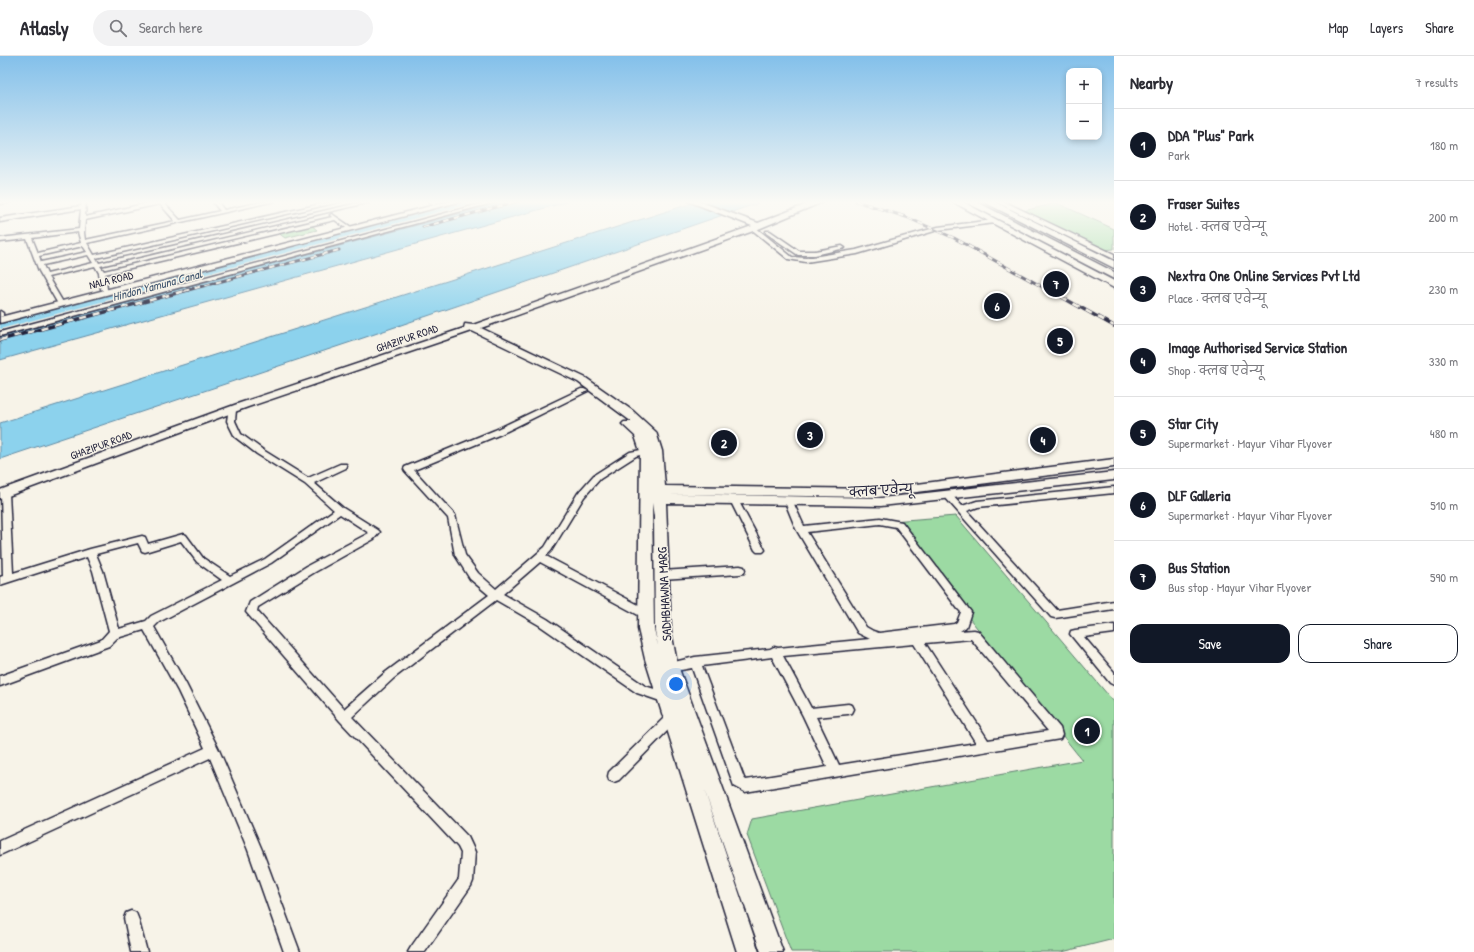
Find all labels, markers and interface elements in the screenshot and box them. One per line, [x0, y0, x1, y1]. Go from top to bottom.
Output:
search box [93, 10, 373, 46]
text: Atlasly [20, 15, 69, 41]
icon: search [107, 17, 129, 39]
text: Search here [139, 17, 203, 38]
text: Map [1328, 18, 1348, 37]
text: Layers [1370, 18, 1403, 37]
text: Share [1425, 18, 1454, 37]
map controls [1066, 68, 1102, 140]
button: + [1066, 68, 1102, 104]
text: Nearby [1130, 71, 1173, 94]
text: 7 results [1415, 73, 1458, 91]
button: − [1066, 104, 1102, 140]
text: DDA "Plus" Park [1168, 125, 1254, 146]
text: 1 [1141, 136, 1145, 154]
text: 180 m [1430, 136, 1458, 154]
text: Park [1168, 146, 1190, 164]
text: Fraser Suites [1168, 193, 1239, 214]
text: 2 [1140, 208, 1146, 226]
text: 200 m [1428, 208, 1458, 226]
text: Hotel · क्लब एवेन्यू [1168, 217, 1266, 235]
water label: Hindon Yamuna Canal [110, 265, 204, 305]
text: Nextra One Online Services Pvt Ltd [1168, 265, 1360, 286]
street label: NALA ROAD [88, 268, 135, 292]
pin: 7 [1043, 269, 1069, 299]
text: 3 [1140, 280, 1146, 298]
text: 230 m [1428, 280, 1458, 298]
text: Place · क्लब एवेन्यू [1168, 289, 1266, 307]
pin: 6 [984, 291, 1010, 321]
street label: GHAZIPUR ROAD [374, 321, 441, 355]
pin: 5 [1047, 326, 1073, 356]
text: Image Authorised Service Station [1168, 337, 1347, 358]
text: 4 [1141, 352, 1145, 370]
text: 330 m [1429, 352, 1458, 370]
text: Shop · क्लब एवेन्यू [1168, 361, 1264, 379]
text: Star City [1168, 413, 1218, 434]
pin: 3 [797, 420, 823, 450]
text: 5 [1140, 424, 1146, 442]
text: 480 m [1430, 424, 1458, 442]
pin: 4 [1030, 425, 1056, 455]
street label: GHAZIPUR ROAD [68, 427, 134, 463]
pin: 2 [711, 428, 737, 458]
text: Supermarket · Mayur Vihar Flyover [1168, 434, 1332, 452]
street label: क्लब एवेन्यू [847, 477, 916, 503]
text: DLF Galleria [1168, 485, 1230, 506]
text: 6 [1140, 496, 1146, 514]
text: 510 m [1430, 496, 1458, 514]
text: Supermarket · Mayur Vihar Flyover [1168, 506, 1332, 524]
street label: SADHBHAWNA MARG [653, 546, 675, 641]
text: Bus Station [1168, 557, 1230, 578]
text: 7 [1140, 568, 1146, 586]
text: 590 m [1430, 568, 1458, 586]
text: Bus stop · Mayur Vihar Flyover [1168, 578, 1311, 596]
button: Save [1130, 624, 1290, 663]
button: Share [1298, 624, 1458, 663]
your location [666, 674, 686, 694]
pin: 1 [1074, 716, 1100, 746]

